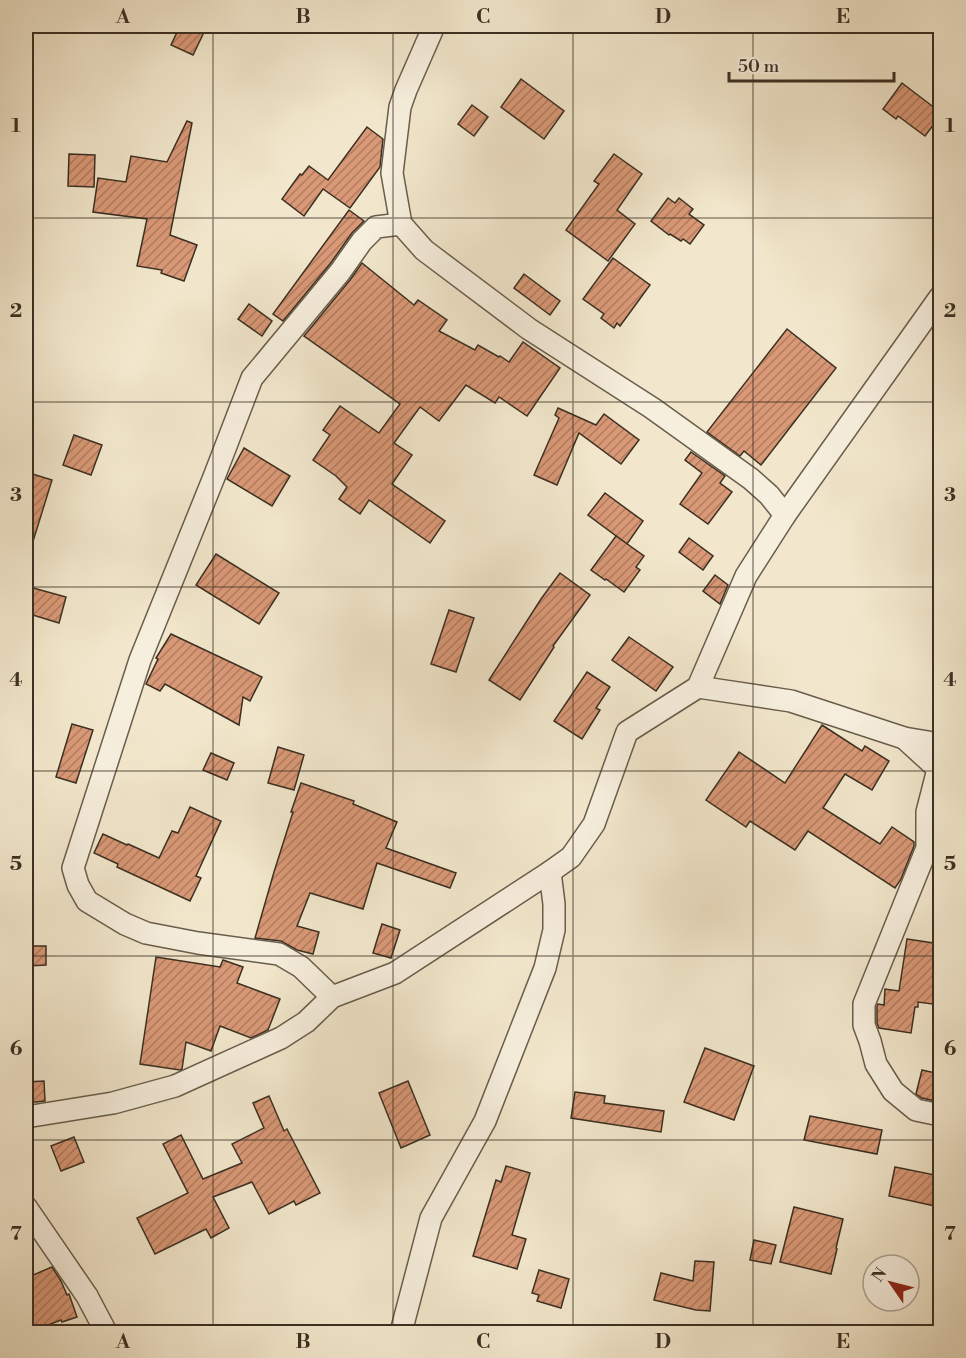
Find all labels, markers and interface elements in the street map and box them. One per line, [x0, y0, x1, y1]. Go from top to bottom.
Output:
text: A [115, 5, 131, 30]
text: B [295, 5, 311, 30]
text: C [476, 5, 490, 30]
text: D [655, 5, 671, 30]
text: E [836, 5, 850, 30]
scale bar [729, 45, 894, 83]
text: 50 m [738, 55, 780, 78]
text: 1 [11, 114, 21, 139]
text: 1 [945, 114, 955, 139]
text: 2 [10, 299, 22, 324]
text: 2 [944, 299, 956, 324]
text: 3 [10, 483, 22, 508]
text: 3 [944, 483, 956, 508]
text: 4 [9, 668, 23, 693]
text: 4 [943, 668, 957, 693]
text: 5 [10, 852, 22, 877]
text: 5 [944, 852, 956, 877]
text: 6 [10, 1037, 23, 1062]
text: 6 [944, 1037, 957, 1062]
text: 7 [10, 1222, 22, 1247]
text: 7 [944, 1222, 956, 1247]
north arrow [861, 1253, 921, 1313]
text: N [868, 1264, 892, 1286]
text: A [115, 1330, 131, 1355]
text: B [295, 1330, 311, 1355]
text: C [476, 1330, 490, 1355]
text: D [655, 1330, 671, 1355]
text: E [836, 1330, 850, 1355]

